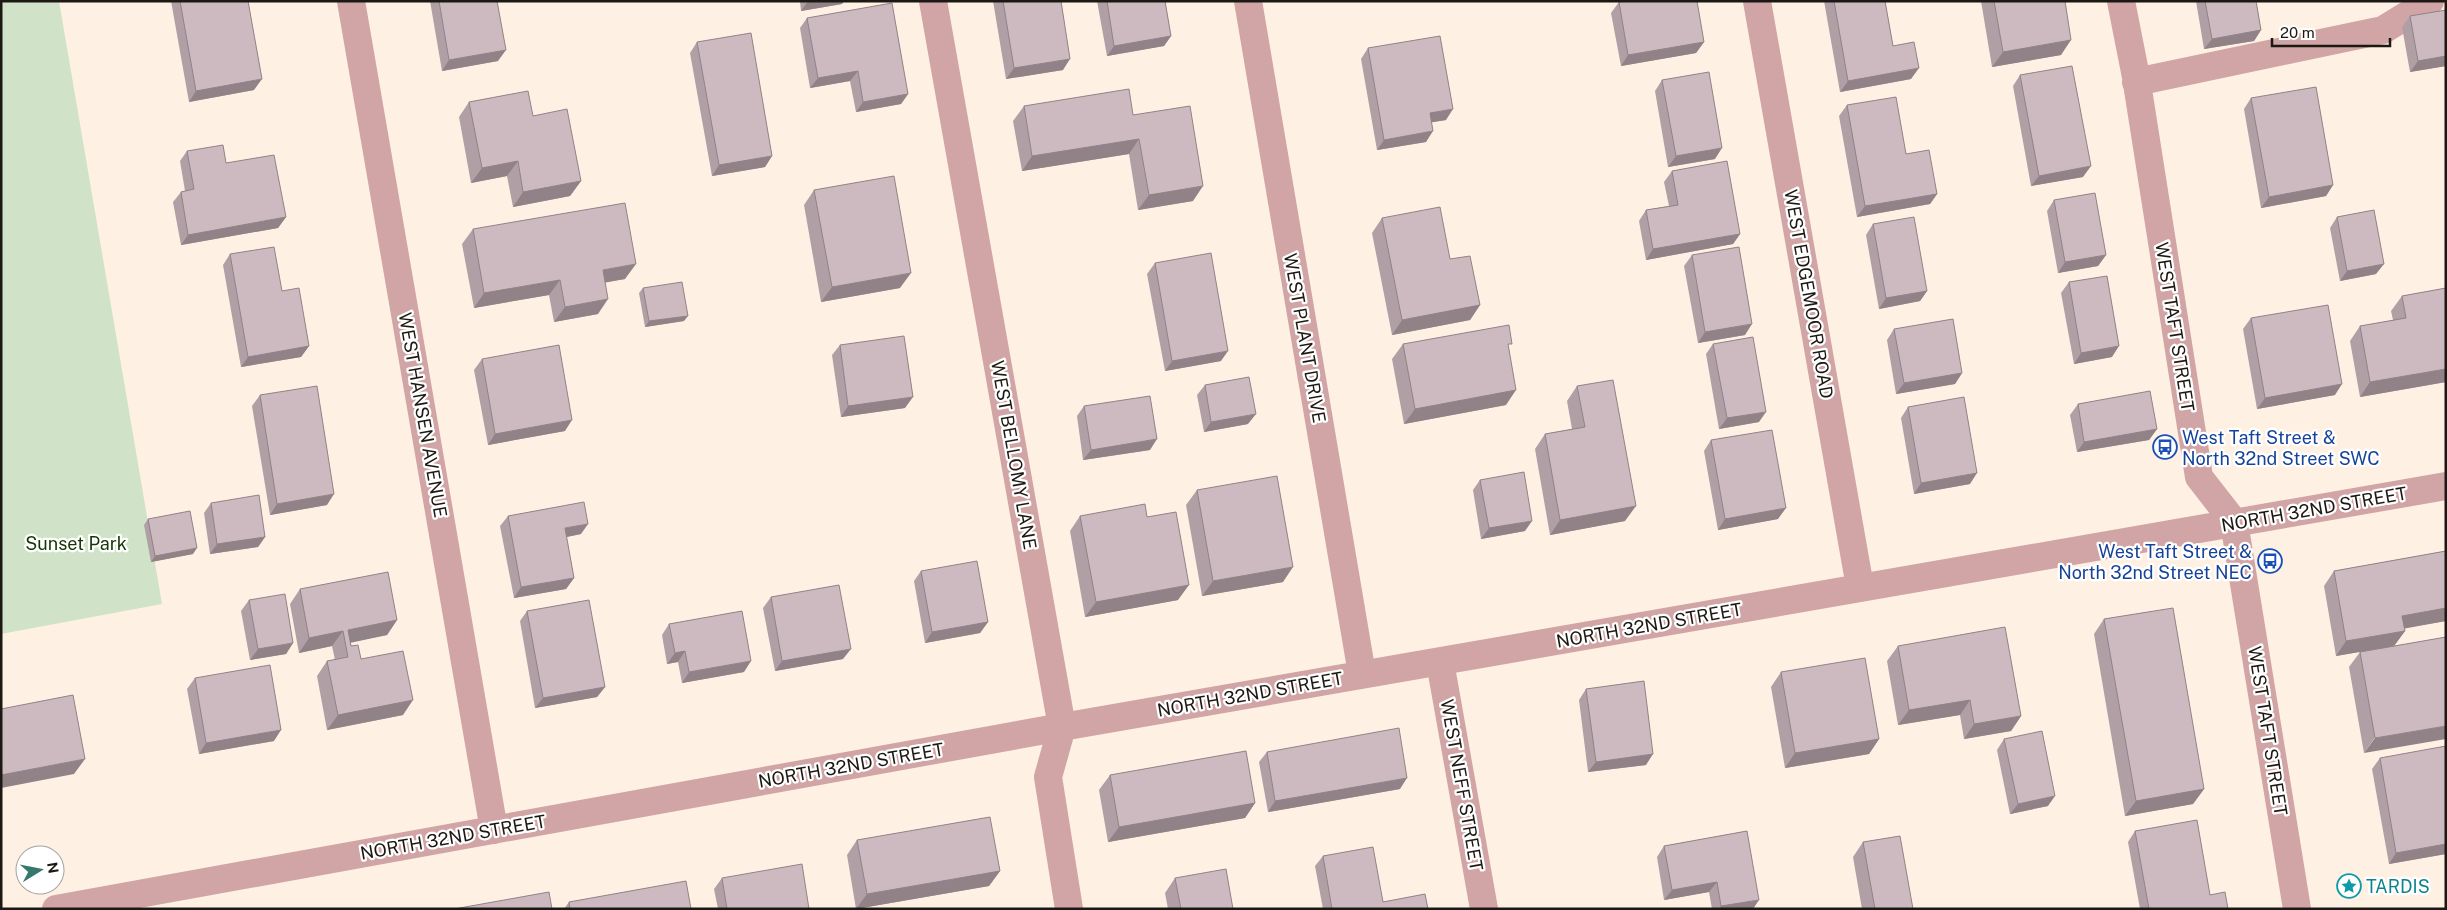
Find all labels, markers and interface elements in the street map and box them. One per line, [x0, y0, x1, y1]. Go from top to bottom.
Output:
scale bar [2272, 15, 2390, 47]
text: 20 m [2280, 24, 2315, 41]
street label: WEST EDGEMOOR ROAD [1780, 188, 1838, 400]
street label: WEST TAFT STREET [2151, 241, 2199, 414]
street label: WEST PLANT DRIVE [1280, 252, 1330, 424]
street label: WEST HANSEN AVENUE [395, 311, 451, 519]
street label: WEST BELLOMY LANE [987, 359, 1041, 551]
place label: West Taft Street & North 32nd Street SWC [2182, 427, 2380, 469]
bus stop icon: West Taft Street & North 32nd Street SWC [2152, 434, 2178, 460]
street label: NORTH 32ND STREET [2220, 482, 2409, 536]
park label: Sunset Park [25, 533, 127, 554]
place label: West Taft Street & North 32nd Street NEC [2058, 541, 2252, 583]
bus stop icon: West Taft Street & North 32nd Street NEC [2257, 548, 2283, 574]
street label: NORTH 32ND STREET [1555, 598, 1744, 652]
street label: WEST TAFT STREET [2244, 645, 2292, 818]
street label: NORTH 32ND STREET [1156, 667, 1345, 721]
street label: WEST NEFF STREET [1437, 698, 1487, 873]
street label: NORTH 32ND STREET [757, 738, 946, 792]
street label: NORTH 32ND STREET [359, 810, 548, 864]
north arrow [15, 845, 65, 895]
text: N [44, 861, 62, 875]
place icon: TARDIS [2336, 873, 2362, 899]
place label: TARDIS [2366, 876, 2430, 897]

